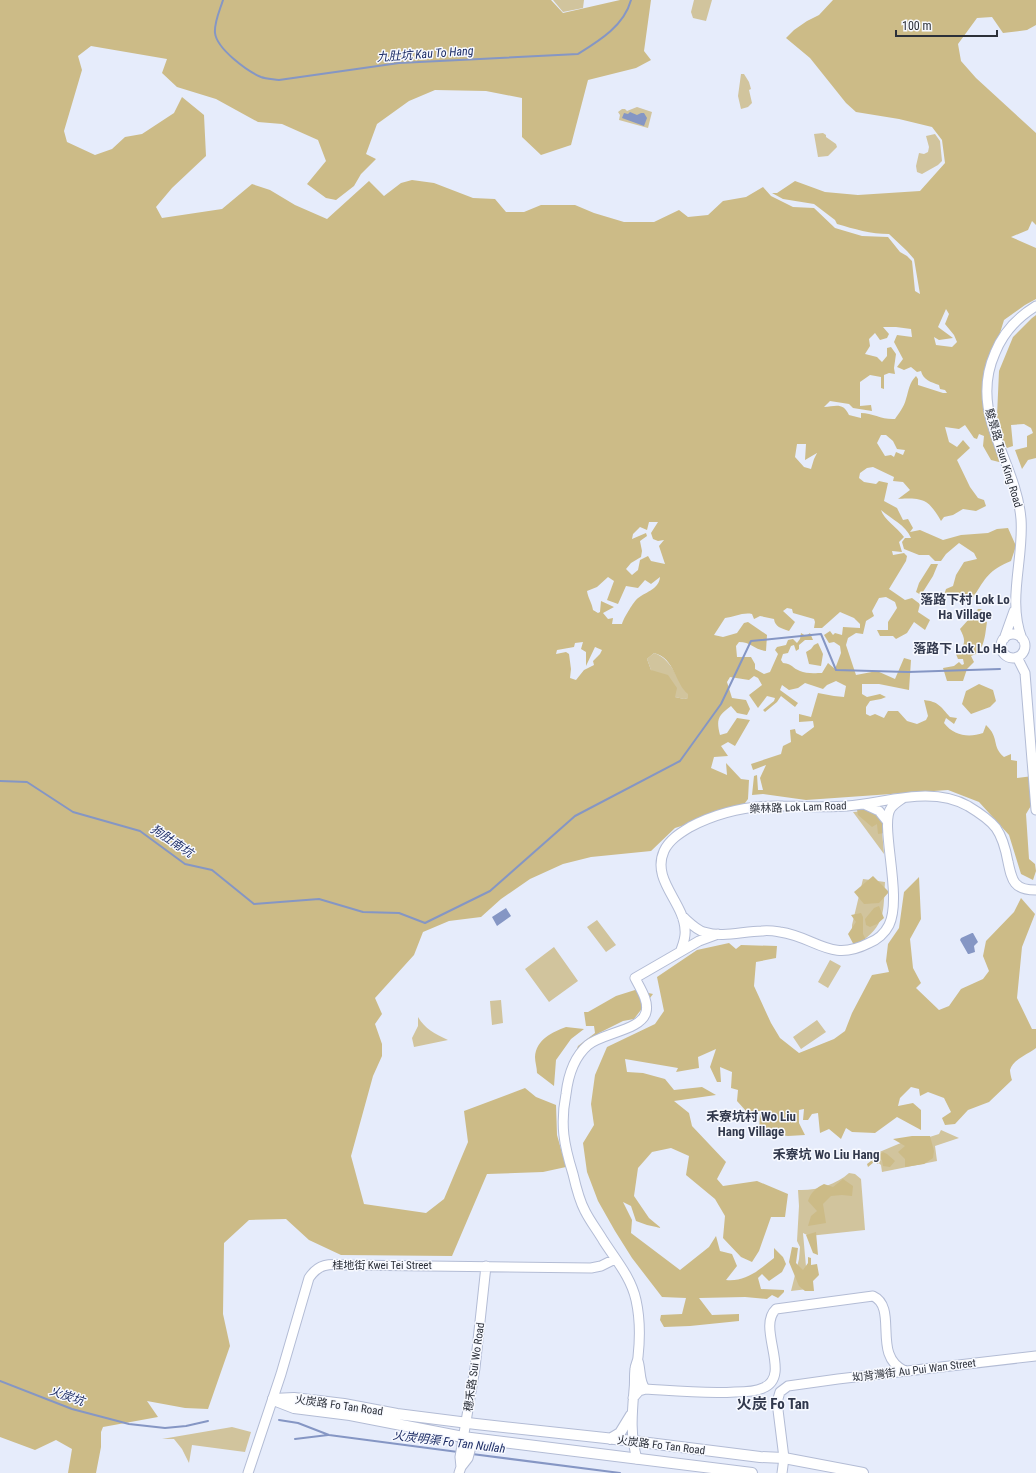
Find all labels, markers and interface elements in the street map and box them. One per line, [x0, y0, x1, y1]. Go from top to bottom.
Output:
scale bar [896, 12, 997, 38]
text: 100 m [902, 19, 932, 33]
water label: 九肚坑 Kau To Hang [376, 44, 474, 64]
street label: 駿景路 Tsun King Road [982, 407, 1025, 509]
district label: 落路下村 Lok Lo Ha Village [920, 592, 1010, 622]
district label: 落路下 Lok Lo Ha [913, 641, 1007, 656]
street label: 樂林路 Lok Lam Road [749, 799, 847, 816]
water label: 狗肚南坑 [148, 822, 197, 861]
district label: 禾寮坑村 Wo Liu Hang Village [706, 1109, 796, 1139]
district label: 禾寮坑 Wo Liu Hang [773, 1147, 879, 1162]
street label: 桂地街 Kwei Tei Street [332, 1259, 432, 1272]
street label: 穗禾路 Sui Wo Road [462, 1322, 487, 1413]
street label: 㘭背灣街 Au Pui Wan Street [852, 1356, 976, 1385]
water label: 火炭坑 [48, 1384, 88, 1409]
street label: 火炭路 Fo Tan Road [294, 1393, 384, 1418]
district label: 火炭 Fo Tan [737, 1395, 809, 1413]
water label: 火炭明渠 Fo Tan Nullah [392, 1428, 506, 1456]
street label: 火炭路 Fo Tan Road [616, 1434, 706, 1457]

